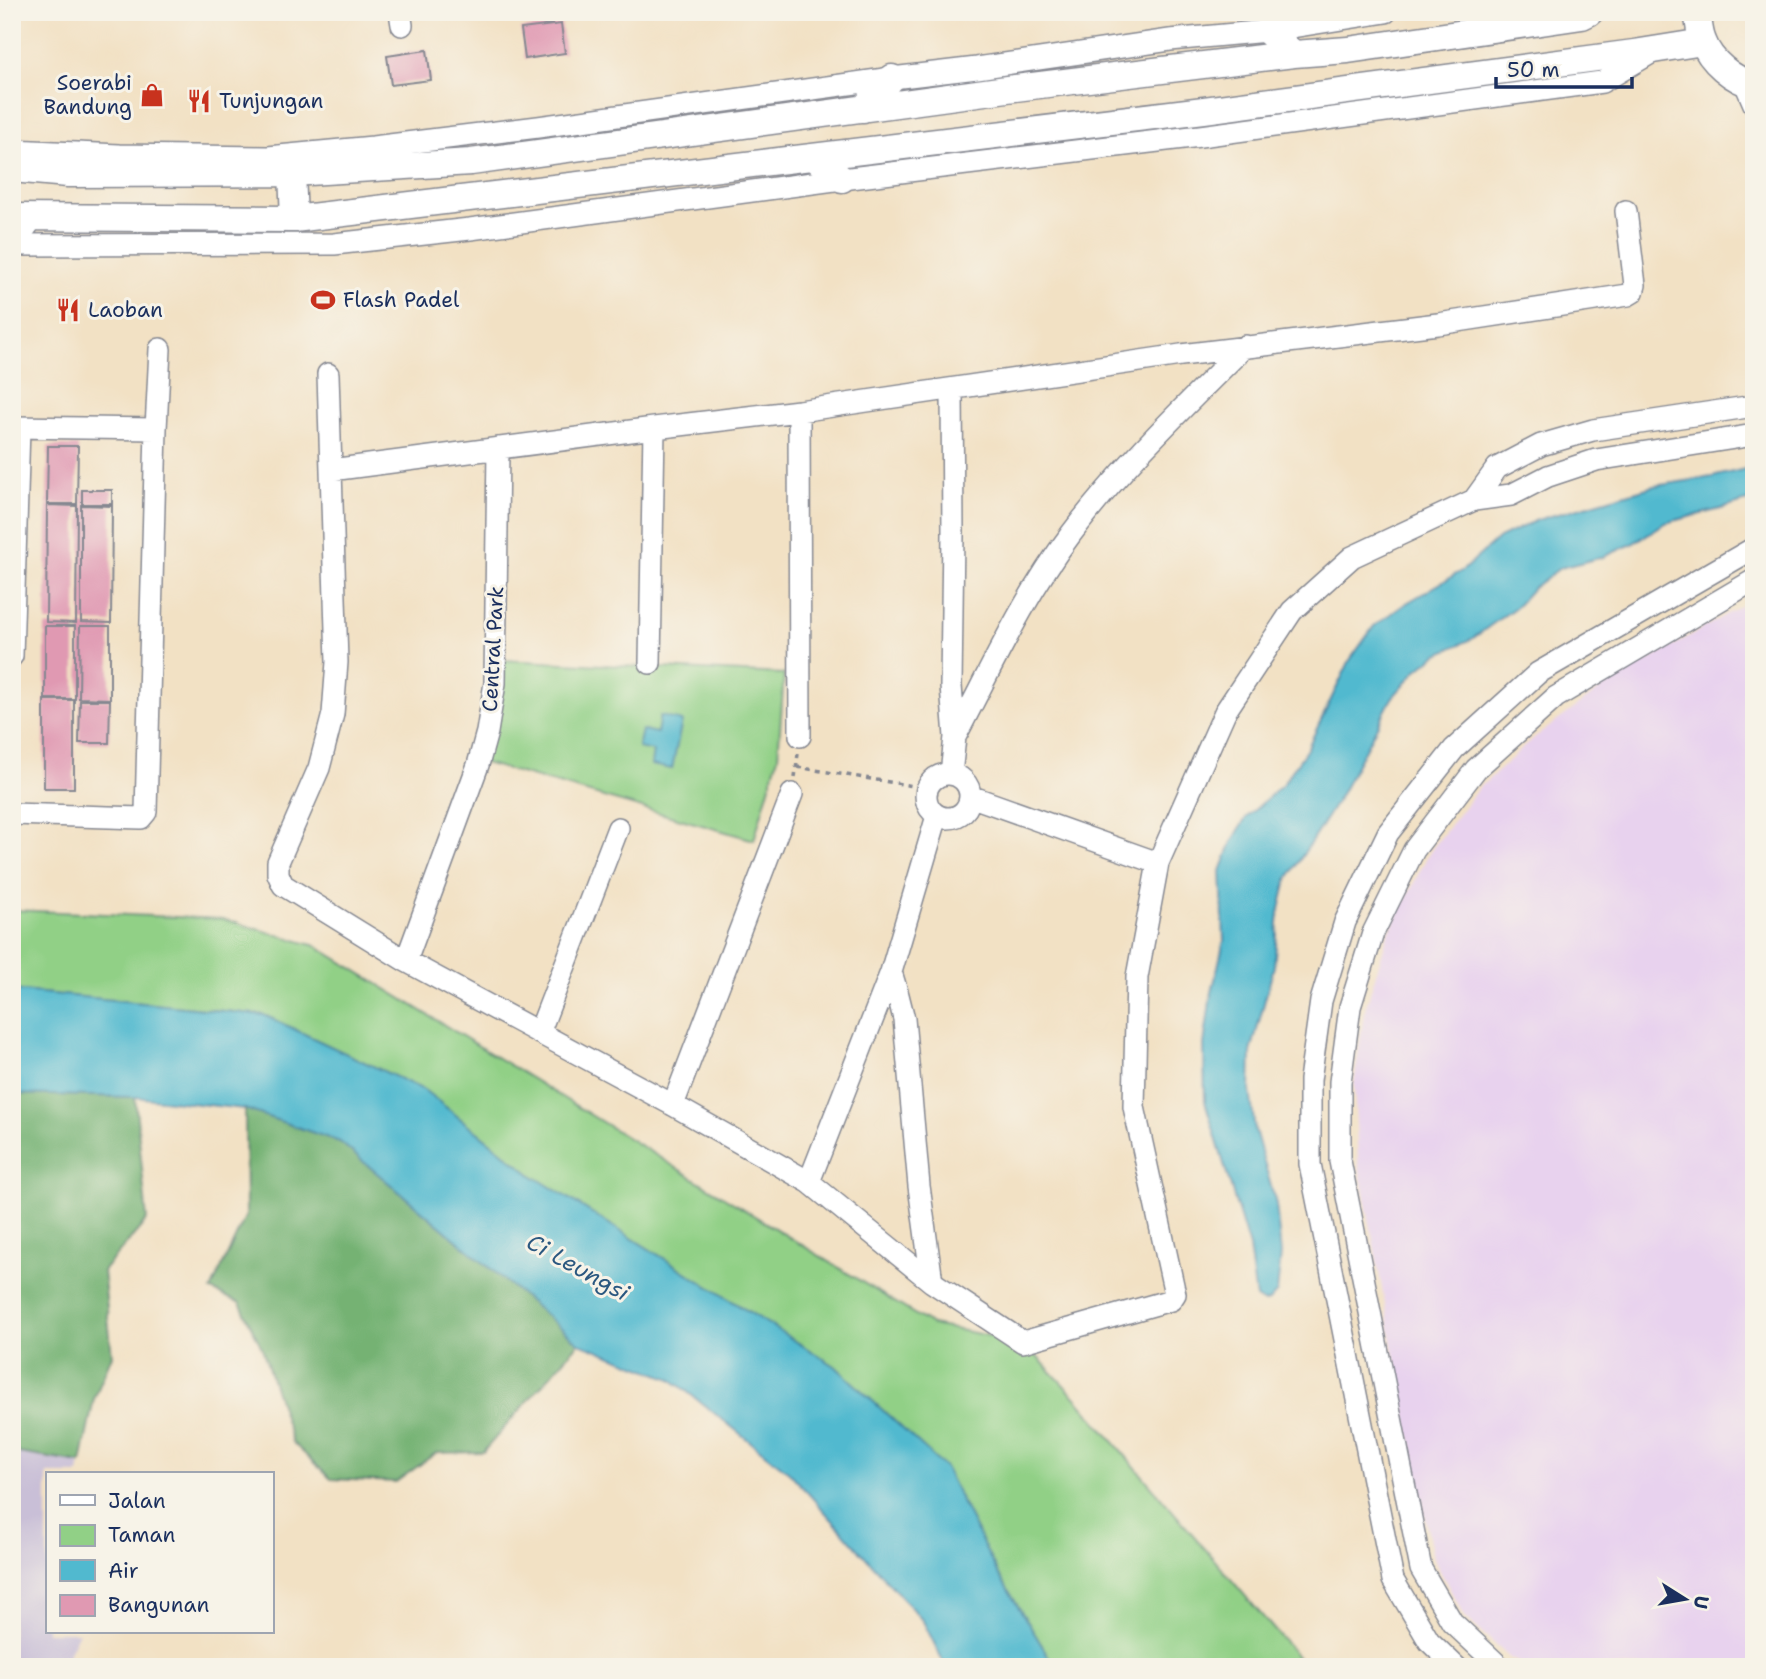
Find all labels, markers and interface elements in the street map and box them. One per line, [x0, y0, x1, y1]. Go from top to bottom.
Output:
scale bar [1496, 46, 1633, 90]
text: 50 m [1507, 56, 1560, 84]
place label: Soerabi Bandung [43, 69, 132, 121]
shop icon: Soerabi Bandung [138, 81, 166, 109]
restaurant icon: Tunjungan [185, 87, 213, 115]
place label: Tunjungan [219, 87, 324, 115]
sports icon: Flash Padel [309, 286, 337, 314]
place label: Flash Padel [343, 286, 460, 314]
restaurant icon: Laoban [54, 296, 82, 324]
place label: Laoban [88, 296, 163, 324]
street label: Central Park [476, 585, 510, 713]
water label: Ci Leungsi [521, 1227, 635, 1308]
legend [46, 1472, 273, 1634]
text: Jalan [108, 1487, 166, 1515]
text: Taman [108, 1521, 176, 1549]
text: Air [108, 1557, 139, 1585]
north arrow [1650, 1564, 1720, 1634]
text: Bangunan [108, 1591, 209, 1619]
text: U [1688, 1593, 1715, 1611]

